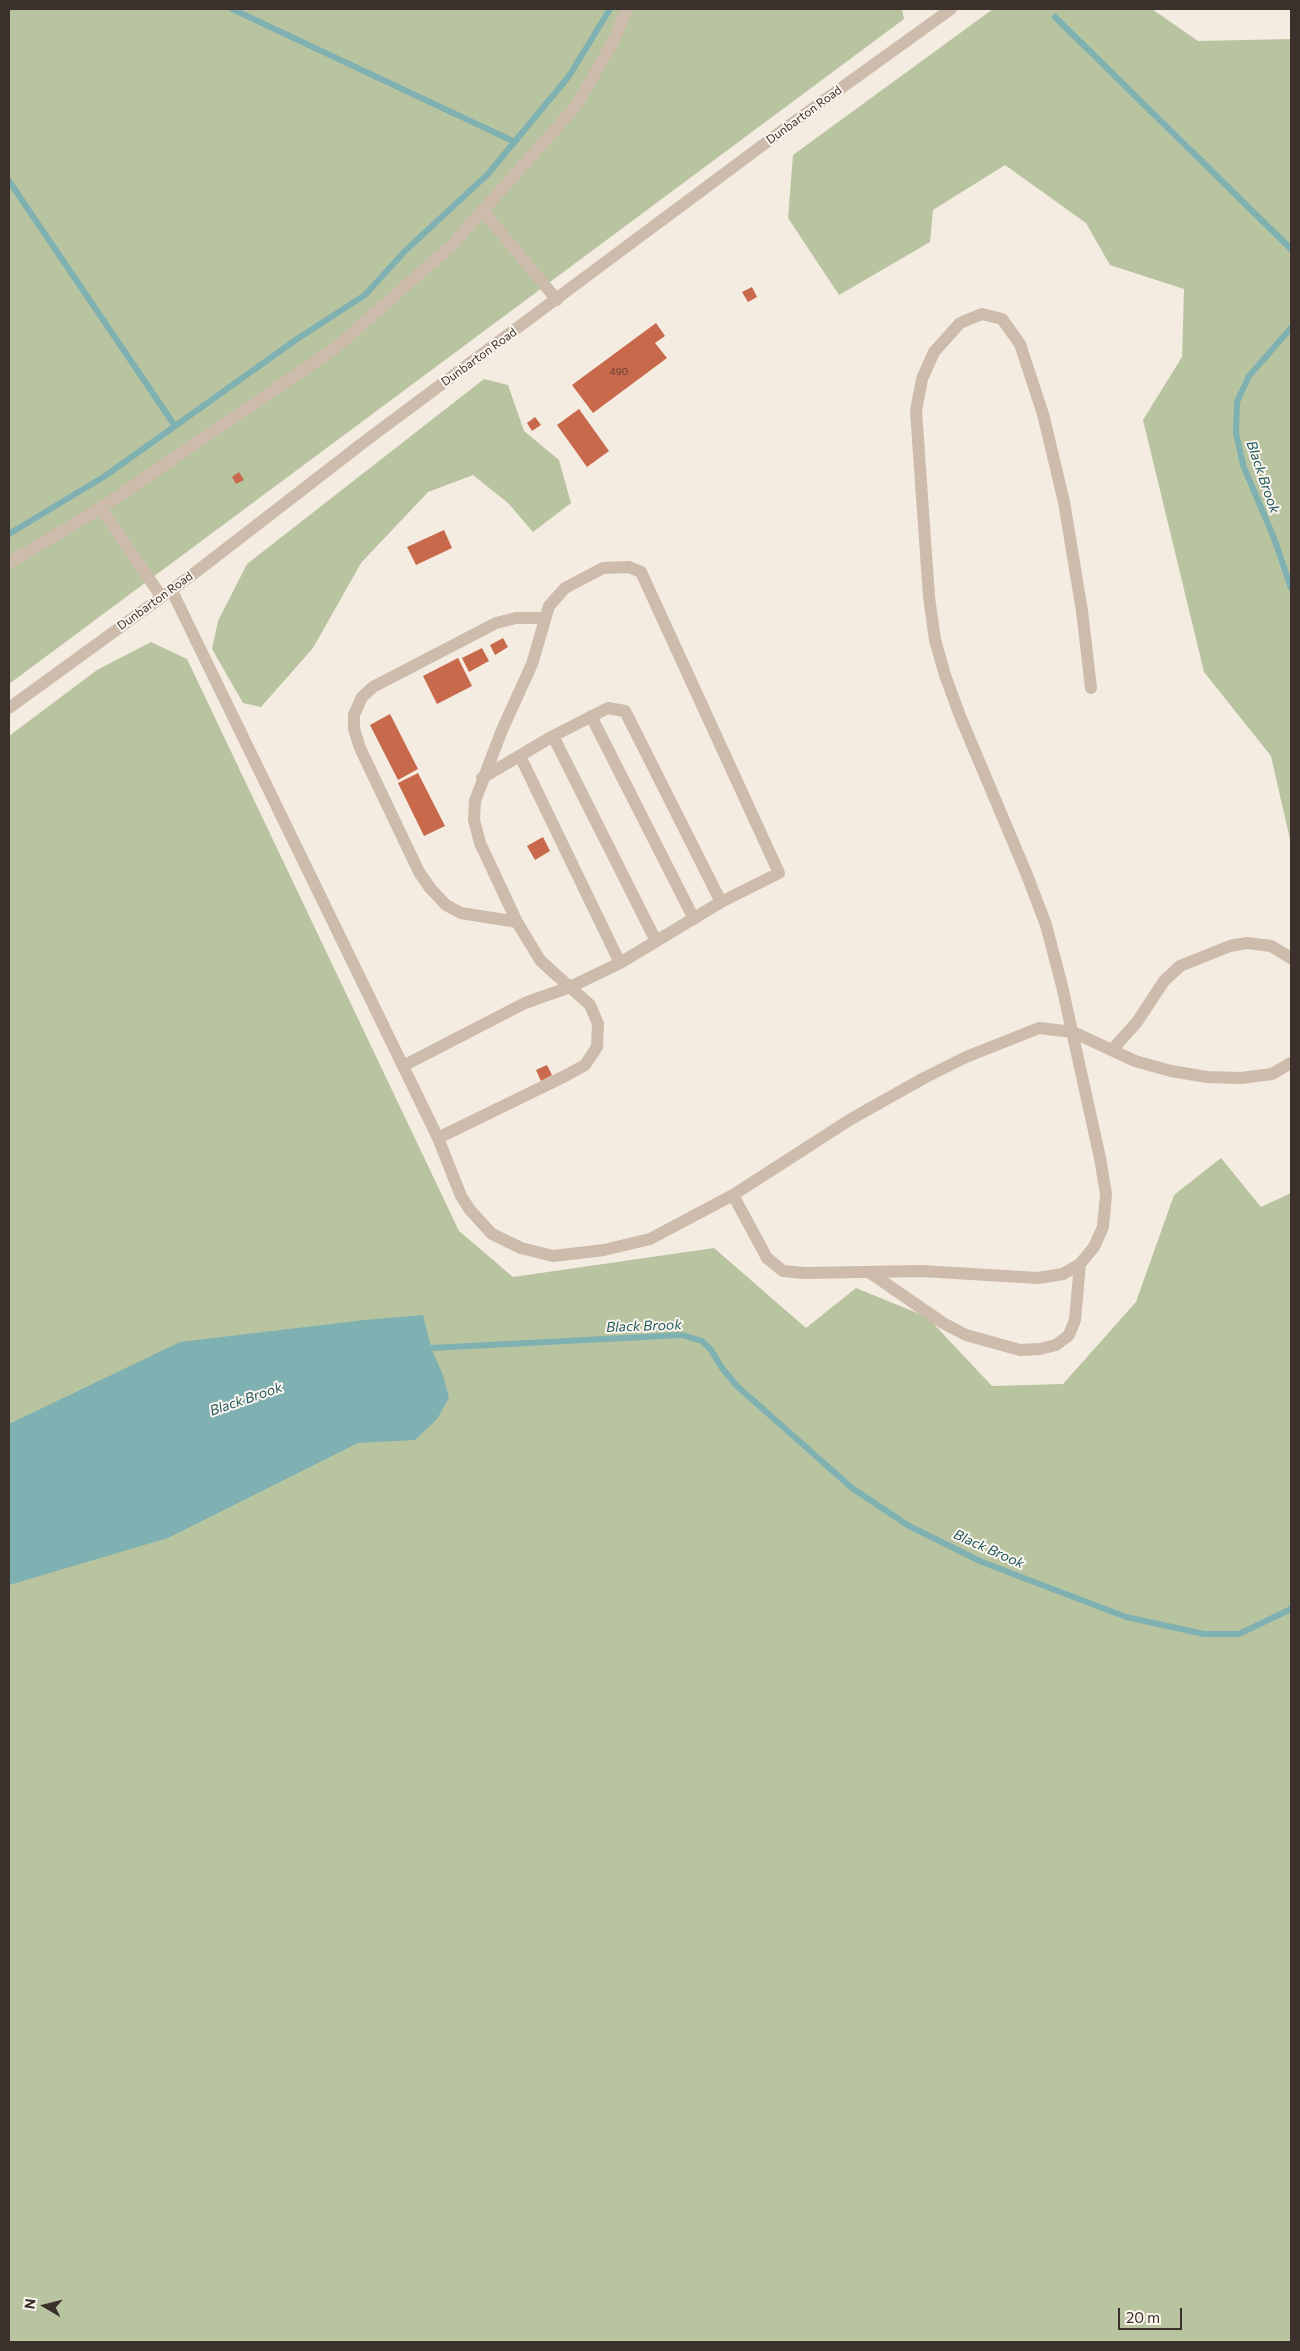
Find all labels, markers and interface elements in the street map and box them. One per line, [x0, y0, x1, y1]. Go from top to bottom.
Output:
street label: Dunbarton Road [763, 83, 845, 147]
street label: Dunbarton Road [438, 325, 520, 389]
house number: 490 [610, 366, 628, 378]
water label: Black Brook [1243, 438, 1283, 516]
street label: Dunbarton Road [114, 569, 196, 633]
water label: Black Brook [606, 1316, 682, 1336]
water label: Black Brook [207, 1379, 285, 1419]
water label: Black Brook [951, 1526, 1027, 1572]
north arrow [20, 2281, 70, 2331]
text: N [21, 2297, 39, 2310]
scale bar [1120, 2298, 1184, 2330]
text: 20 m [1126, 2308, 1160, 2326]

